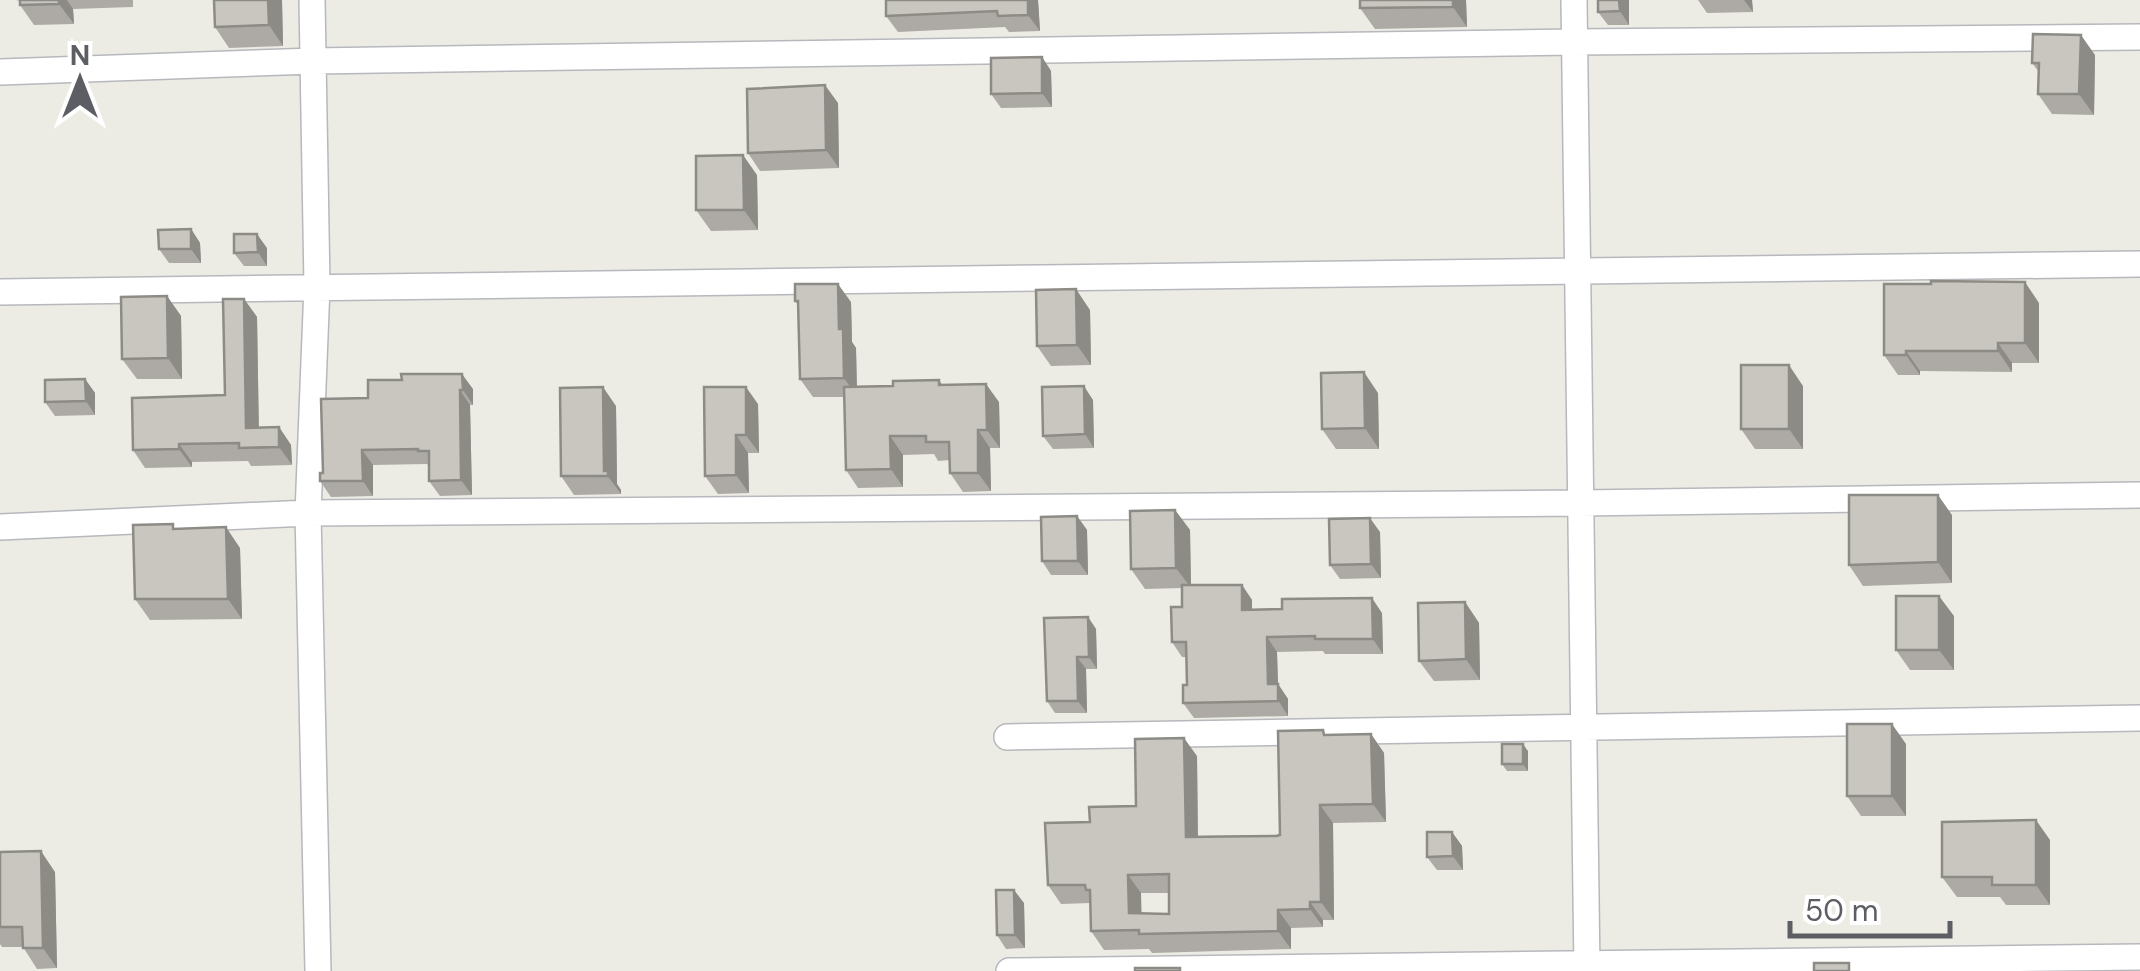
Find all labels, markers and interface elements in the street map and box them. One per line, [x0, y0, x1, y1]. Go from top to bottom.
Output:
north arrow [30, 30, 130, 130]
text: N [70, 37, 90, 74]
scale bar [1790, 876, 1950, 938]
text: 50 m [1805, 891, 1879, 930]

